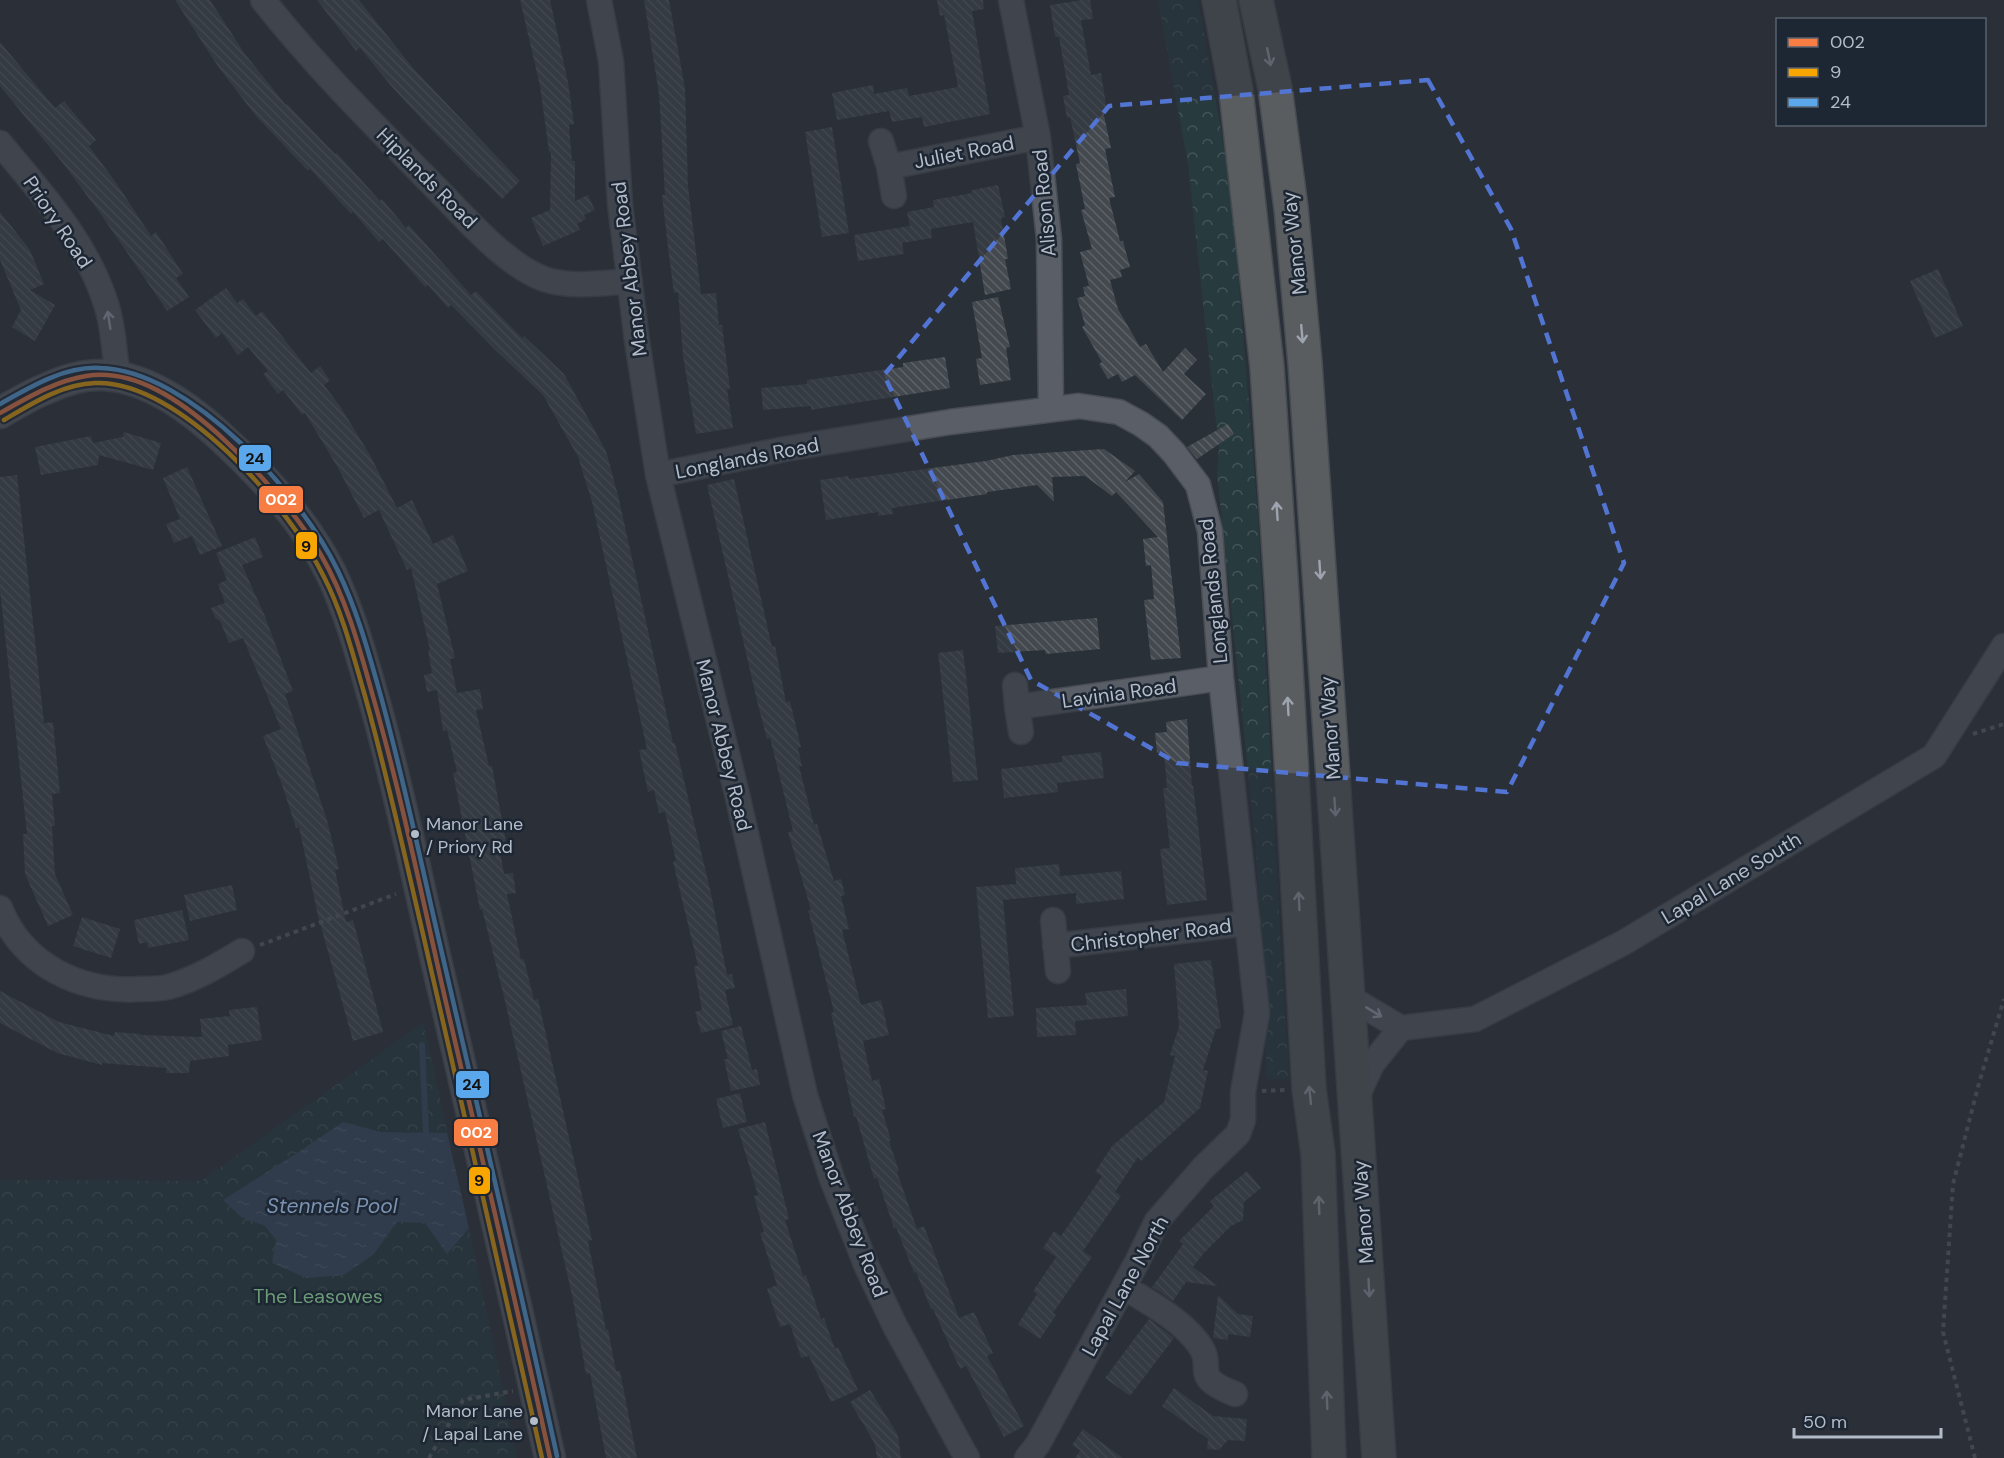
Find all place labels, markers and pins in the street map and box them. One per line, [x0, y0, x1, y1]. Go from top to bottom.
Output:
place label: Manor Lane / Priory Rd [426, 812, 523, 859]
marker: Manor Lane / Priory Rd [409, 828, 421, 840]
place label: Manor Lane / Lapal Lane [422, 1399, 523, 1446]
marker: Manor Lane / Lapal Lane [528, 1415, 540, 1427]

